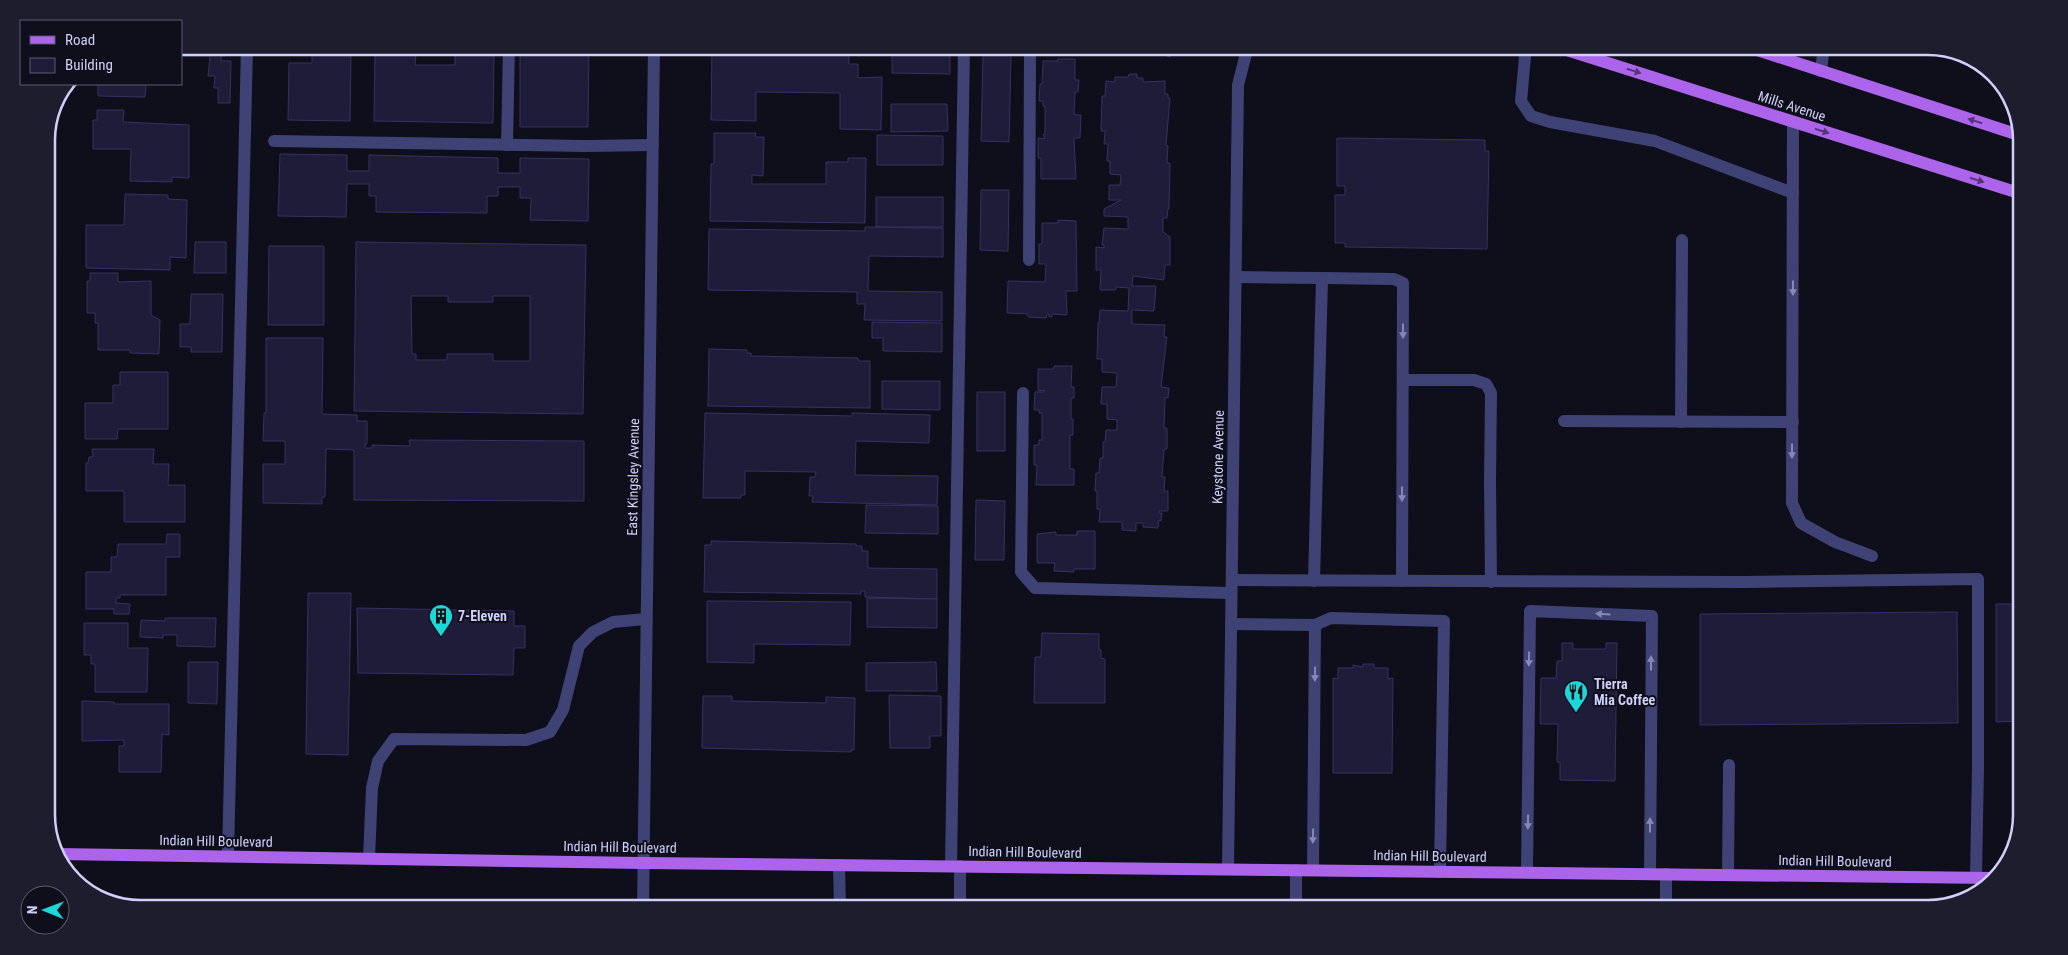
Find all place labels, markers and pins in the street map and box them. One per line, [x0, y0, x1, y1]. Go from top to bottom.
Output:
building icon: 7-Eleven [428, 603, 454, 637]
place label: 7-Eleven [458, 608, 507, 624]
place label: Tierra Mia Coffee [1594, 676, 1656, 708]
restaurant icon: Tierra Mia Coffee [1563, 679, 1589, 713]

